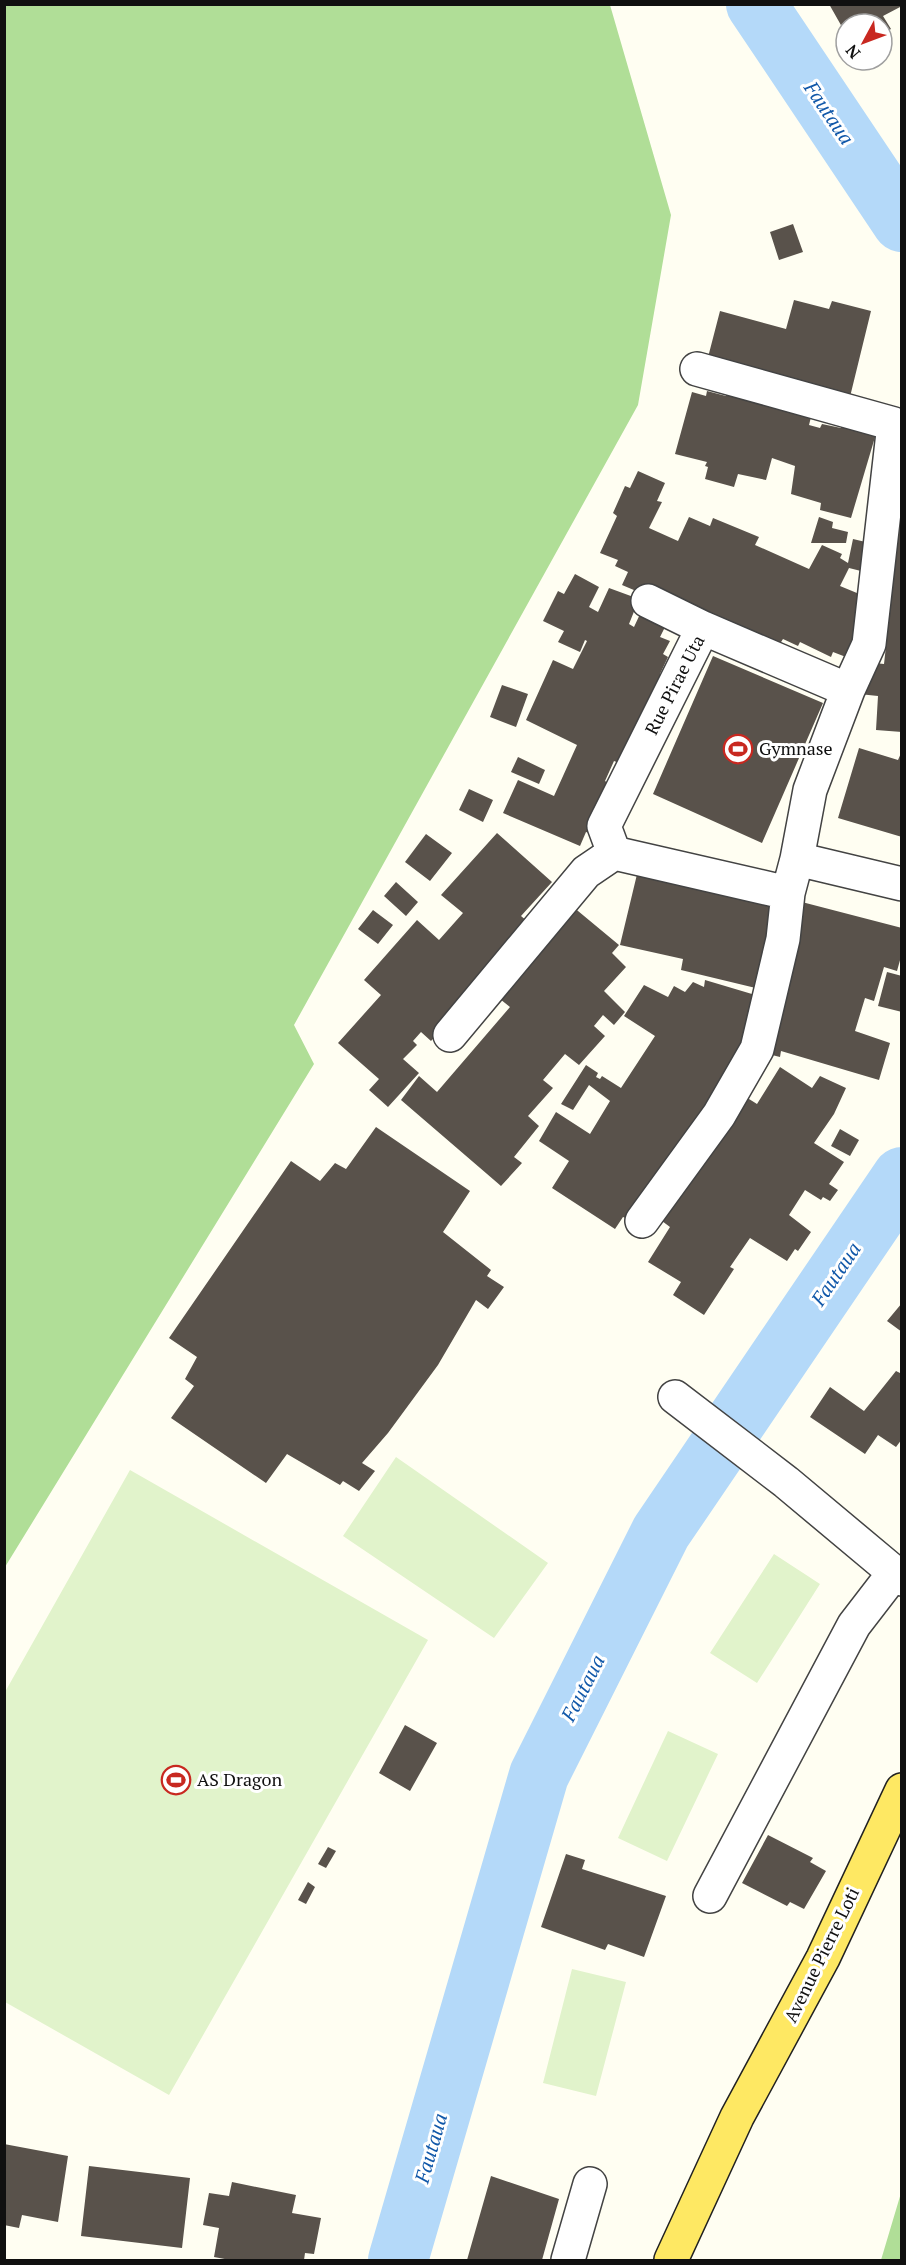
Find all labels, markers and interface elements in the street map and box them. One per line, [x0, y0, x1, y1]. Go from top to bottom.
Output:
north arrow [834, 12, 894, 72]
text: N [840, 40, 865, 64]
water label: Fautaua [798, 75, 861, 150]
street label: Rue Pirae Uta [639, 631, 709, 738]
sports icon: Gymnase [722, 733, 754, 765]
place label: Gymnase [759, 736, 833, 760]
water label: Fautaua [804, 1237, 867, 1312]
water label: Fautaua [554, 1650, 611, 1727]
sports icon: AS Dragon [160, 1764, 192, 1796]
place label: AS Dragon [197, 1767, 282, 1791]
street label: Avenue Pierre Loti [778, 1883, 864, 2026]
water label: Fautaua [407, 2110, 453, 2187]

